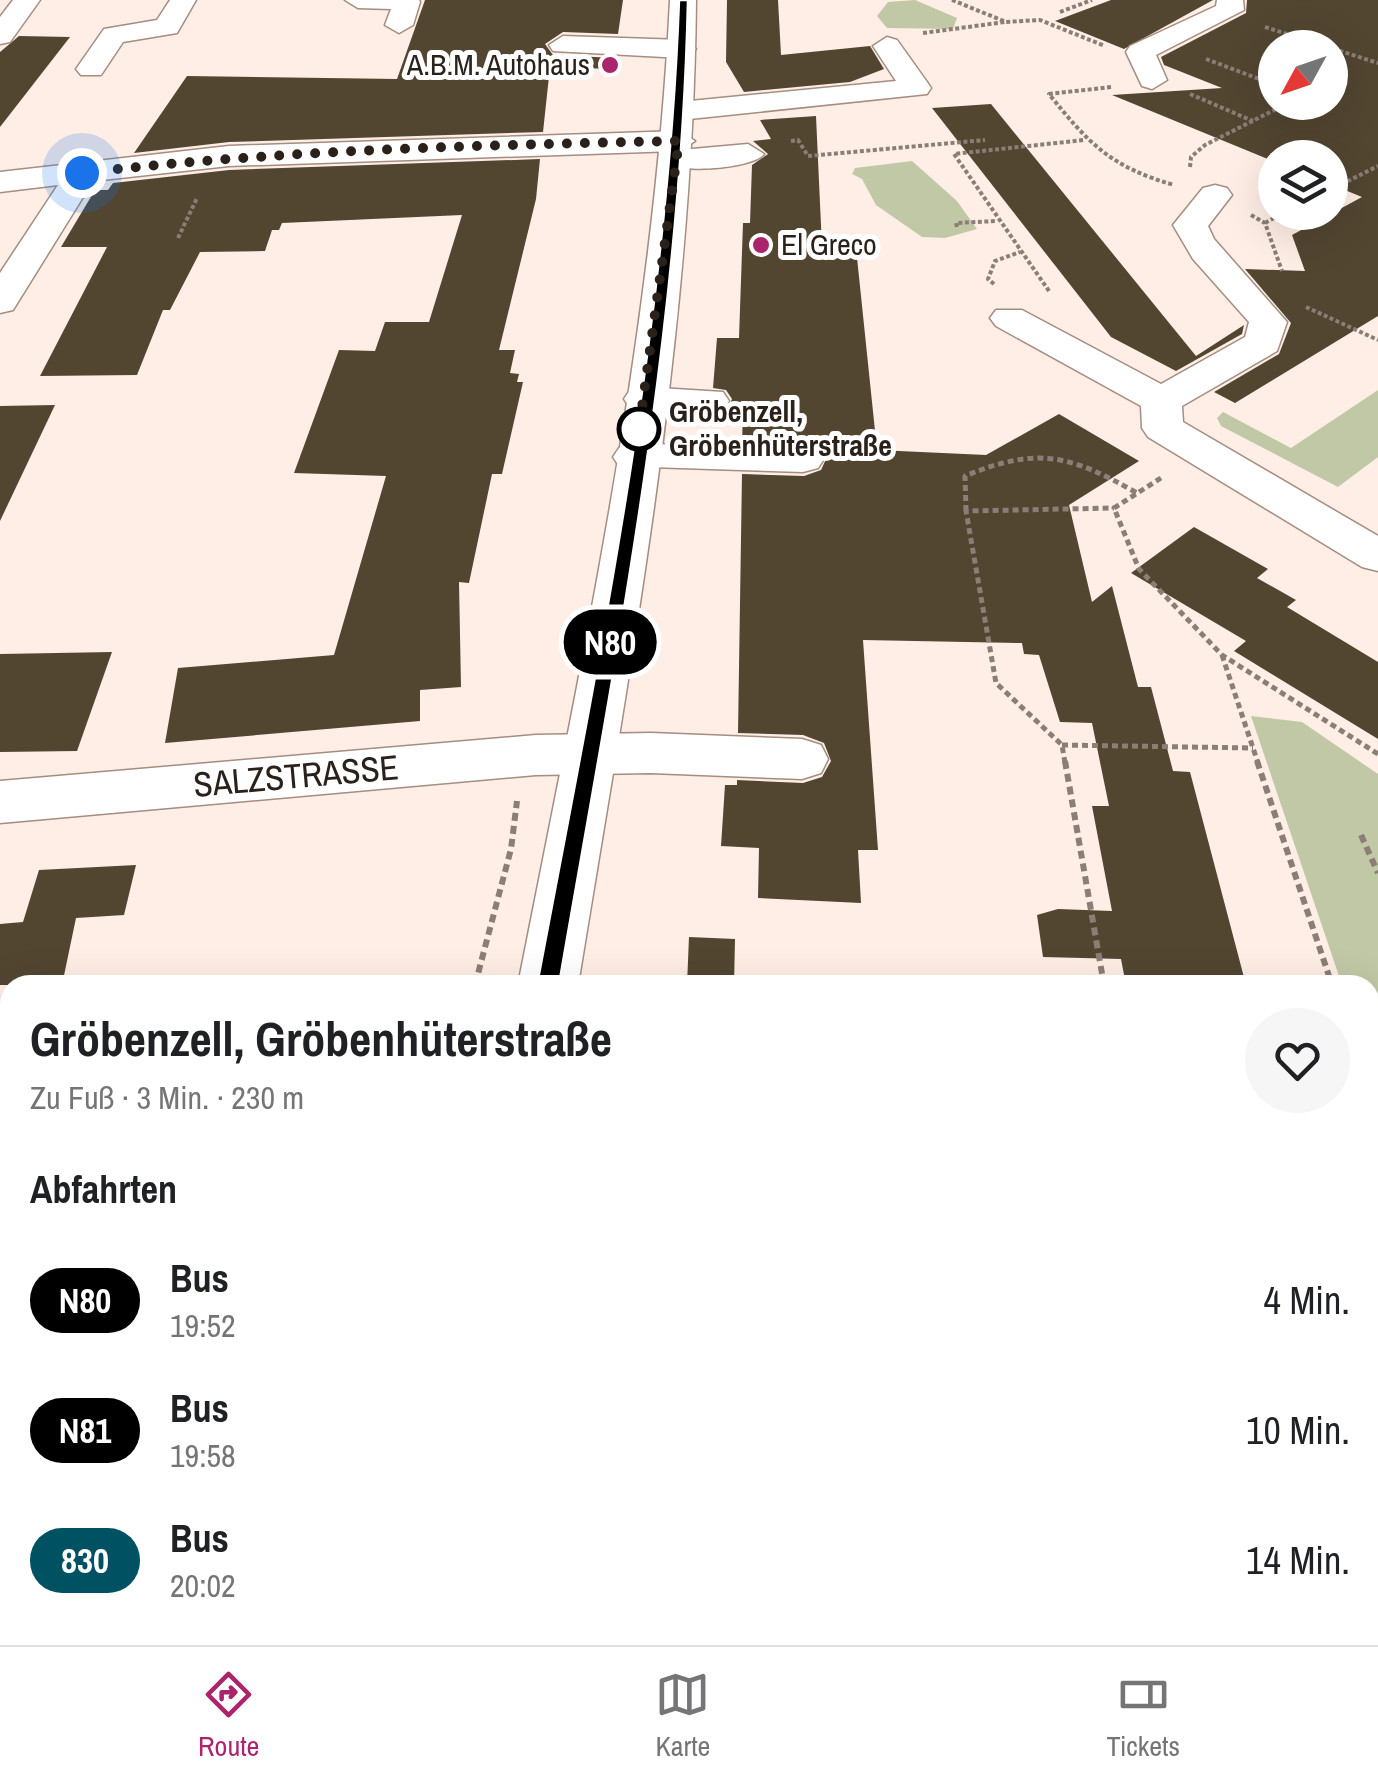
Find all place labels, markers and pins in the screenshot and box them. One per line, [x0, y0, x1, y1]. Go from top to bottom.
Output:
place label: A.B.M. Autohaus [406, 44, 590, 84]
marker: A.B.M. Autohaus [599, 54, 621, 76]
place label: El Greco [781, 224, 877, 264]
marker: El Greco [750, 234, 772, 256]
place label: Gröbenzell, Gröbenhüterstraße [669, 391, 892, 465]
marker: Gröbenzell, Gröbenhüterstraße [618, 408, 660, 450]

